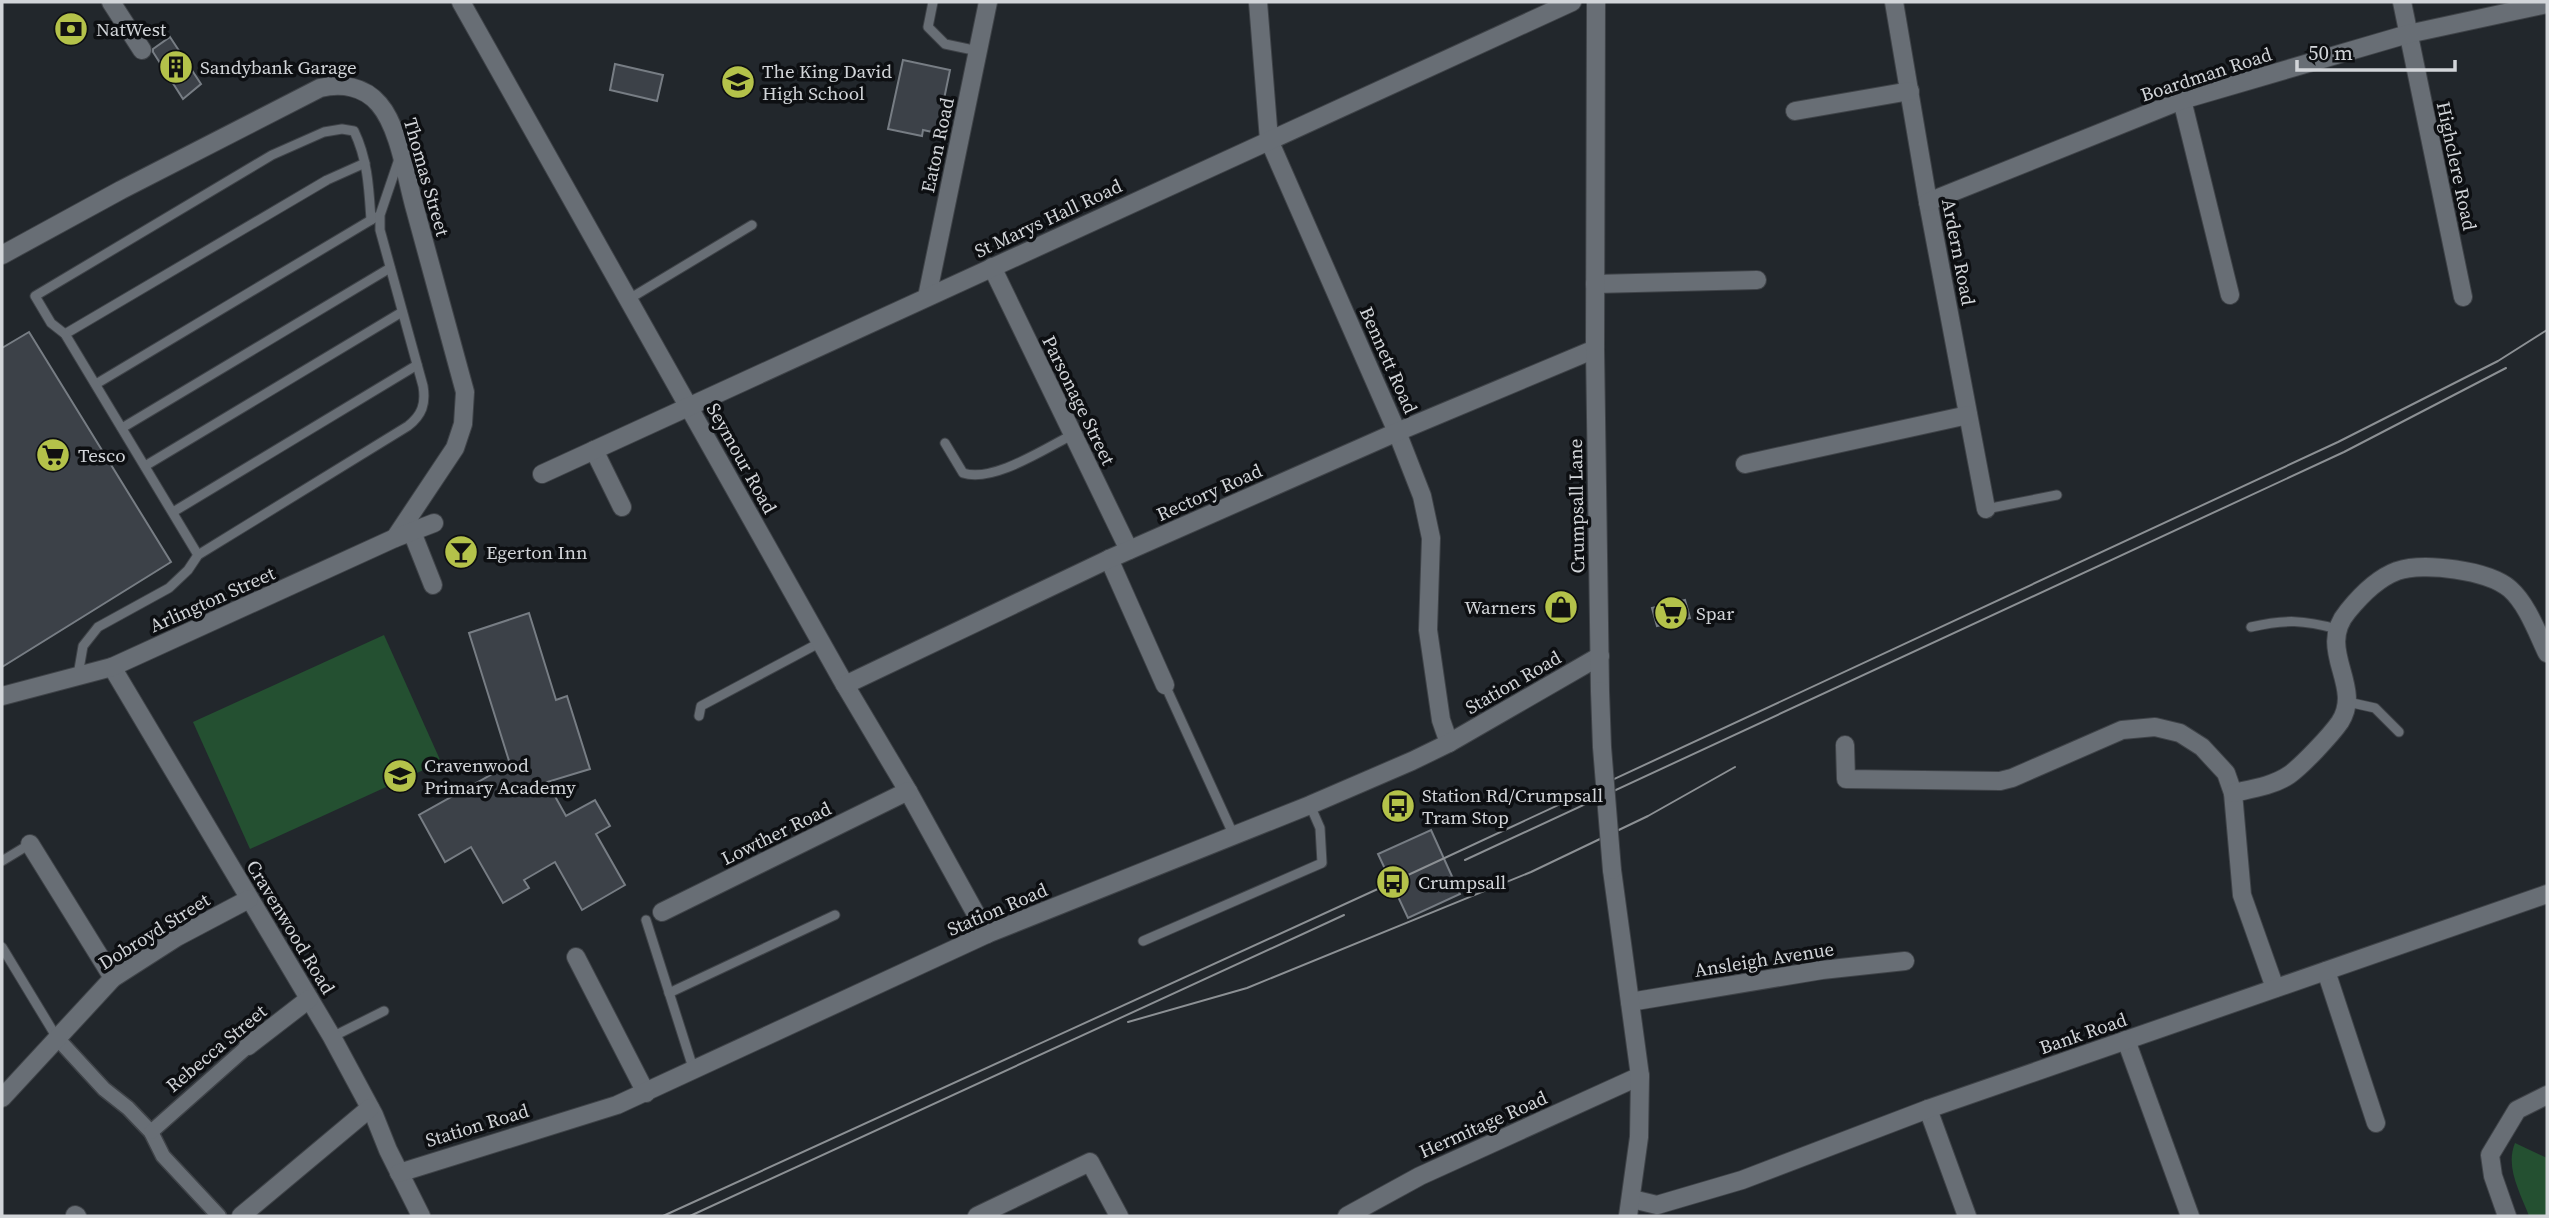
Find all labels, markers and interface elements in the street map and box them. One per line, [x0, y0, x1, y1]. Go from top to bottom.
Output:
bank icon: NatWest [52, 10, 90, 48]
place label: NatWest [96, 16, 167, 42]
scale bar [2297, 28, 2454, 72]
text: 50 m [2308, 38, 2353, 67]
street label: Boardman Road [2137, 41, 2275, 107]
building icon: Sandybank Garage [157, 48, 195, 86]
place label: Sandybank Garage [200, 54, 357, 80]
place label: The King David High School [762, 58, 892, 106]
school or university icon: The King David High School [719, 63, 757, 101]
street label: Eaton Road [914, 95, 960, 195]
street label: Highclere Road [2431, 99, 2483, 233]
street label: Thomas Street [398, 115, 457, 240]
street label: St Marys Hall Road [970, 172, 1126, 264]
street label: Ardern Road [1936, 197, 1982, 308]
street label: Bennett Road [1354, 302, 1424, 418]
street label: Parsonage Street [1036, 331, 1122, 470]
street label: Seymour Road [701, 398, 783, 518]
supermarket icon: Tesco [34, 436, 72, 474]
street label: Crumpsall Lane [1562, 438, 1590, 574]
place label: Tesco [78, 442, 126, 468]
street label: Rectory Road [1152, 457, 1266, 527]
bar icon: Egerton Inn [442, 533, 480, 571]
place label: Egerton Inn [486, 539, 588, 565]
street label: Arlington Street [145, 559, 280, 638]
shop icon: Warners [1542, 588, 1580, 626]
place label: Warners [1464, 594, 1536, 620]
supermarket icon: Spar [1652, 594, 1690, 632]
place label: Spar [1696, 600, 1734, 626]
street label: Station Road [1460, 644, 1566, 720]
place label: Cravenwood Primary Academy [424, 752, 576, 800]
school or university icon: Cravenwood Primary Academy [381, 757, 419, 795]
place label: Station Rd/Crumpsall Tram Stop [1422, 782, 1603, 830]
bus stop icon: Station Rd/Crumpsall Tram Stop [1379, 787, 1417, 825]
street label: Lowther Road [717, 795, 835, 871]
street label: Cravenwood Road [241, 855, 341, 999]
bus stop icon: Crumpsall [1374, 863, 1412, 901]
place label: Crumpsall [1418, 869, 1507, 895]
street label: Station Road [943, 876, 1051, 942]
street label: Dobroyd Street [93, 886, 215, 976]
street label: Ansleigh Avenue [1692, 935, 1836, 983]
street label: Rebecca Street [160, 998, 273, 1098]
street label: Bank Road [2036, 1006, 2130, 1060]
street label: Hermitage Road [1415, 1084, 1551, 1164]
street label: Station Road [422, 1097, 532, 1153]

